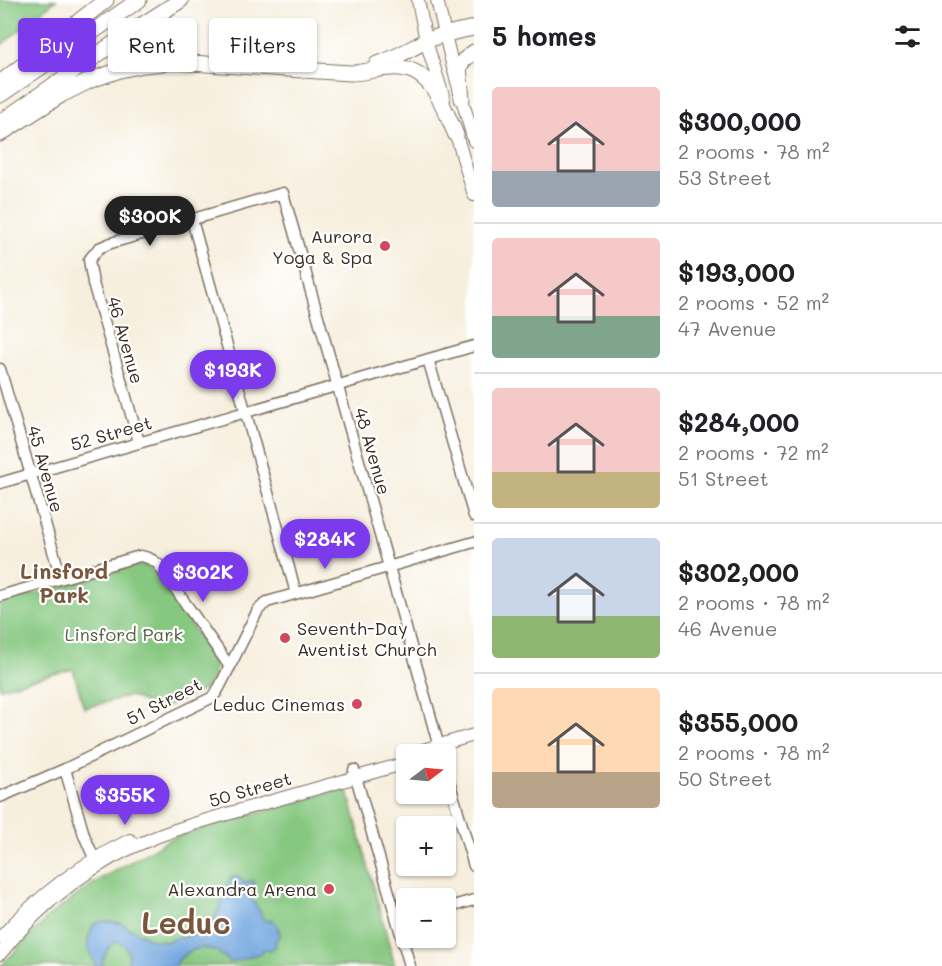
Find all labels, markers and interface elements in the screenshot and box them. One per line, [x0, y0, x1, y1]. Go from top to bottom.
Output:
chip: Buy [18, 18, 96, 72]
chip: Rent [108, 18, 197, 72]
chip: Filters [209, 18, 317, 72]
text: 5 homes [492, 19, 597, 53]
icon: filters [891, 20, 924, 53]
text: $300,000 [678, 104, 801, 138]
icon: home [540, 111, 612, 183]
text: 2 rooms · 78 m² [678, 138, 830, 164]
text: 53 Street [678, 164, 771, 190]
pin: $300K [108, 196, 192, 247]
text: $300K [118, 202, 182, 228]
place label: Aurora Yoga & Spa [272, 224, 373, 269]
marker: Aurora Yoga & Spa [378, 239, 392, 253]
text: $193,000 [678, 255, 795, 289]
icon: home [540, 262, 612, 334]
text: 2 rooms · 52 m² [678, 289, 829, 315]
street label: 46 Avenue [102, 294, 150, 386]
text: 47 Avenue [678, 315, 776, 341]
pin: $193K [191, 350, 275, 401]
text: $193K [204, 356, 262, 382]
street label: 48 Avenue [349, 405, 397, 497]
text: $284,000 [678, 405, 799, 439]
street label: 52 Street [68, 410, 154, 456]
icon: home [540, 412, 612, 484]
street label: 45 Avenue [22, 423, 70, 515]
text: 2 rooms · 72 m² [678, 439, 829, 465]
text: 51 Street [678, 465, 769, 491]
pin: $284K [283, 519, 367, 570]
text: $284K [294, 525, 356, 551]
pin: $302K [161, 552, 245, 603]
text: $302,000 [678, 555, 799, 589]
district label: Linsford Park [20, 557, 108, 608]
text: $302K [172, 558, 234, 584]
icon: home [540, 562, 612, 634]
text: 2 rooms · 78 m² [678, 589, 830, 615]
text: 46 Avenue [678, 615, 777, 641]
place label: Seventh-Day Aventist Church [297, 616, 437, 661]
park label: Linsford Park [65, 622, 183, 646]
marker: Seventh-Day Aventist Church [278, 631, 292, 645]
street label: 51 Street [122, 672, 206, 730]
place label: Leduc Cinemas [213, 692, 345, 716]
marker: Leduc Cinemas [350, 697, 364, 711]
text: $355,000 [678, 705, 798, 739]
icon: home [540, 712, 612, 784]
text: 2 rooms · 78 m² [678, 739, 830, 765]
north arrow [396, 744, 456, 804]
map controls [396, 744, 456, 948]
text: 50 Street [678, 765, 772, 791]
street label: 50 Street [206, 766, 294, 812]
pin: $355K [83, 775, 167, 826]
text: $355K [95, 781, 155, 807]
button: + [396, 816, 456, 876]
place label: Alexandra Arena [167, 877, 317, 901]
marker: Alexandra Arena [322, 882, 336, 896]
button: − [396, 888, 456, 948]
district label: Leduc [141, 902, 231, 942]

